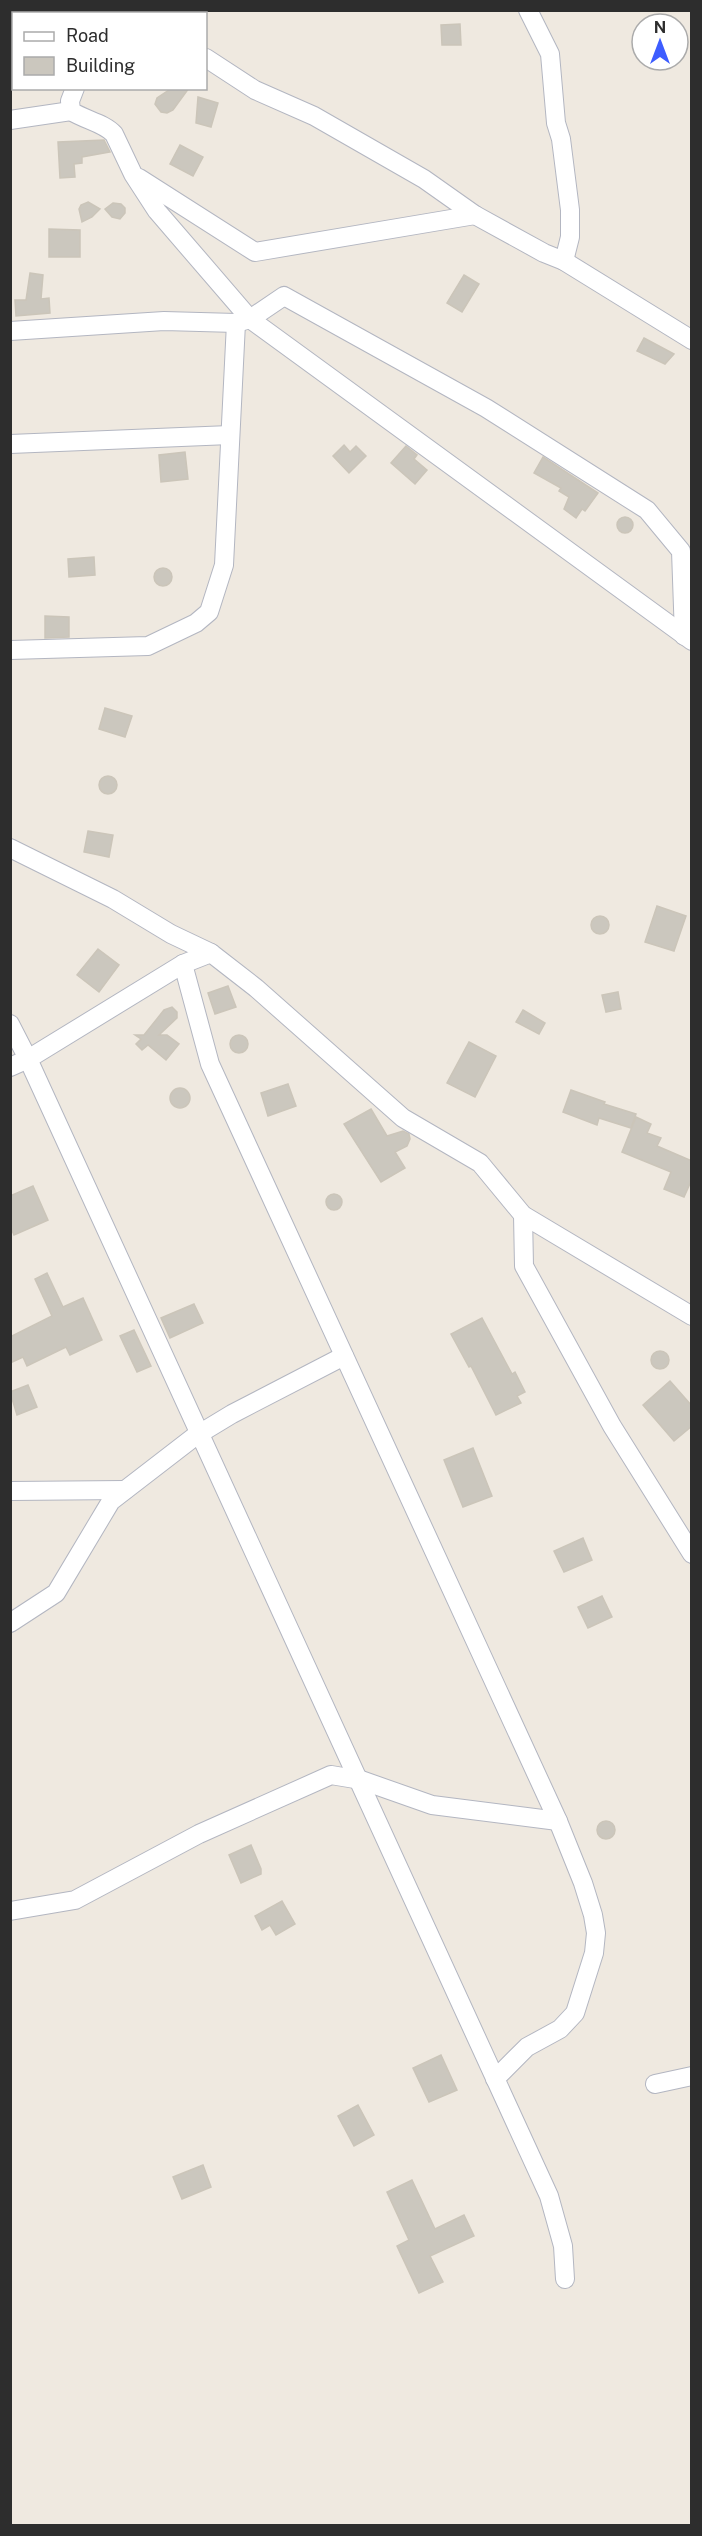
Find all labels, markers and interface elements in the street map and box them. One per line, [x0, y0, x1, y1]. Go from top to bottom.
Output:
legend [12, 12, 207, 90]
north arrow [630, 12, 690, 72]
text: N [654, 18, 666, 37]
text: Road [66, 25, 109, 46]
text: Building [66, 55, 135, 76]

